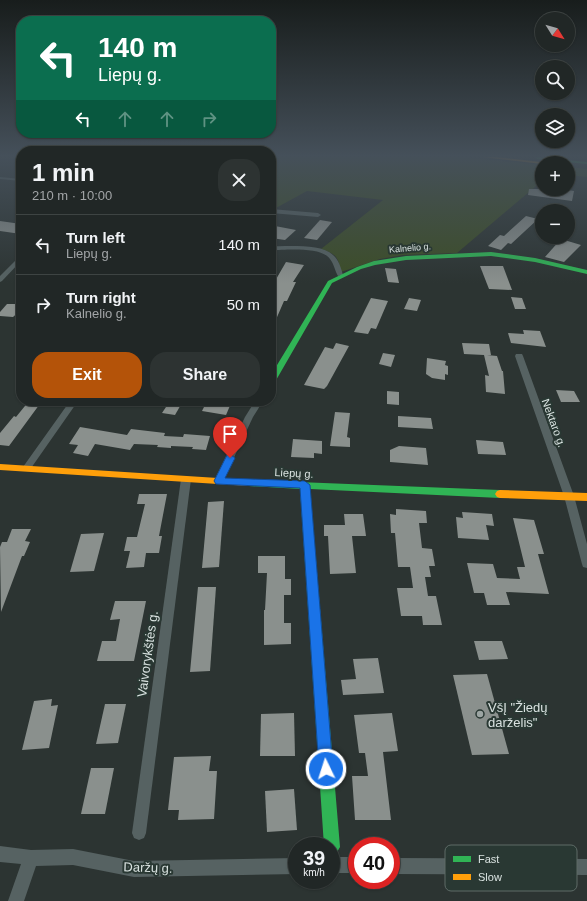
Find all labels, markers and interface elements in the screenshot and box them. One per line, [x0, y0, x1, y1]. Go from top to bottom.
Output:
north arrow [535, 12, 575, 52]
map controls [535, 12, 575, 244]
icon: left [32, 32, 84, 84]
text: 140 m [98, 32, 177, 63]
button: search [535, 60, 575, 100]
text: Liepų g. [98, 65, 162, 85]
icon: left [72, 108, 94, 130]
icon: ahead [114, 108, 136, 130]
icon: ahead [156, 108, 178, 130]
icon: right [198, 108, 220, 130]
button: layers [535, 108, 575, 148]
button: + [535, 156, 575, 196]
text: 1 min [32, 159, 95, 186]
button: close [218, 159, 260, 201]
text: 210 m · 10:00 [32, 188, 112, 203]
button: − [535, 204, 575, 244]
text: Turn left [66, 229, 125, 246]
icon: left [32, 234, 54, 256]
text: 140 m [218, 236, 260, 253]
street label: Kalnelio g. [389, 241, 431, 255]
text: Liepų g. [66, 246, 112, 261]
text: Turn right [66, 289, 136, 306]
icon: right [32, 294, 54, 316]
text: 50 m [227, 296, 260, 313]
text: Kalnelio g. [66, 306, 127, 321]
button: Exit [32, 352, 142, 398]
button: Share [150, 352, 260, 398]
street label: Nektaro g. [540, 397, 568, 449]
pin [213, 417, 247, 458]
icon: arrive [219, 423, 241, 445]
street label: Liepų g. [274, 466, 314, 480]
street label: Vaivorykštės g. [134, 610, 161, 698]
place label: VšĮ "Žiedų darželis" [488, 700, 548, 730]
marker: VšĮ "Žiedų darželis" [475, 709, 485, 719]
position arrow [305, 748, 347, 790]
speed limit sign: 40 [348, 837, 400, 889]
legend [445, 845, 577, 891]
text: 39 [303, 847, 325, 869]
text: Fast [478, 853, 499, 865]
street label: Daržų g. [123, 859, 173, 876]
text: km/h [303, 867, 325, 878]
text: Slow [478, 871, 502, 883]

